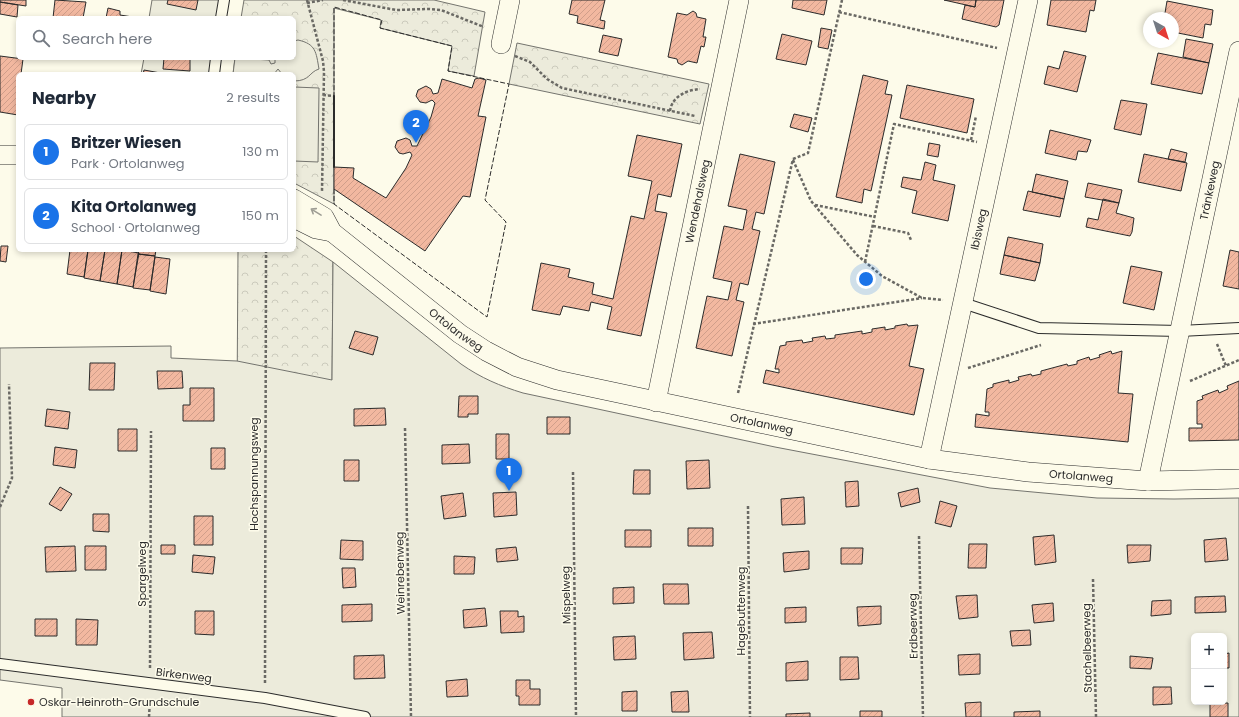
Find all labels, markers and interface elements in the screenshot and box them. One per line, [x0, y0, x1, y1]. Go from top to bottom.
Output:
north arrow [1143, 12, 1179, 48]
search box [16, 16, 296, 60]
icon: search [30, 27, 52, 49]
text: Search here [62, 28, 152, 49]
text: Nearby [32, 86, 96, 110]
text: 2 results [226, 88, 280, 107]
pin: 2 [403, 110, 429, 143]
text: Britzer Wiesen [71, 132, 181, 153]
text: 1 [44, 142, 48, 161]
text: 130 m [242, 142, 279, 161]
text: Park · Ortolanweg [71, 154, 185, 173]
street label: Wendehalsweg [681, 158, 714, 245]
street label: Tränkeweg [1195, 159, 1224, 222]
text: Kita Ortolanweg [71, 196, 196, 217]
text: 2 [42, 206, 50, 225]
text: 150 m [242, 206, 279, 225]
street label: Ibisweg [966, 207, 991, 251]
one-way arrow [310, 208, 322, 216]
text: School · Ortolanweg [71, 218, 200, 237]
your location [856, 269, 876, 289]
street label: Ortolanweg [425, 304, 487, 355]
street label: Ortolanweg [729, 409, 795, 438]
street label: Hochspannungsweg [246, 417, 262, 531]
pin: 1 [496, 458, 522, 491]
street label: Ortolanweg [1048, 466, 1114, 486]
street label: Weinrebenweg [391, 531, 409, 615]
street label: Spargelweg [134, 541, 150, 607]
street label: Mispelweg [557, 566, 575, 624]
street label: Hagebuttenweg [733, 567, 749, 655]
street label: Erdbeerweg [904, 593, 922, 659]
street label: Stachelbeerweg [1078, 603, 1096, 693]
map controls [1191, 633, 1227, 705]
button: + [1191, 633, 1227, 669]
street label: Birkenweg [155, 664, 213, 686]
button: − [1191, 669, 1227, 705]
place label: Oskar-Heinroth-Grundschule [39, 694, 199, 710]
marker: Oskar-Heinroth-Grundschule [26, 697, 36, 707]

